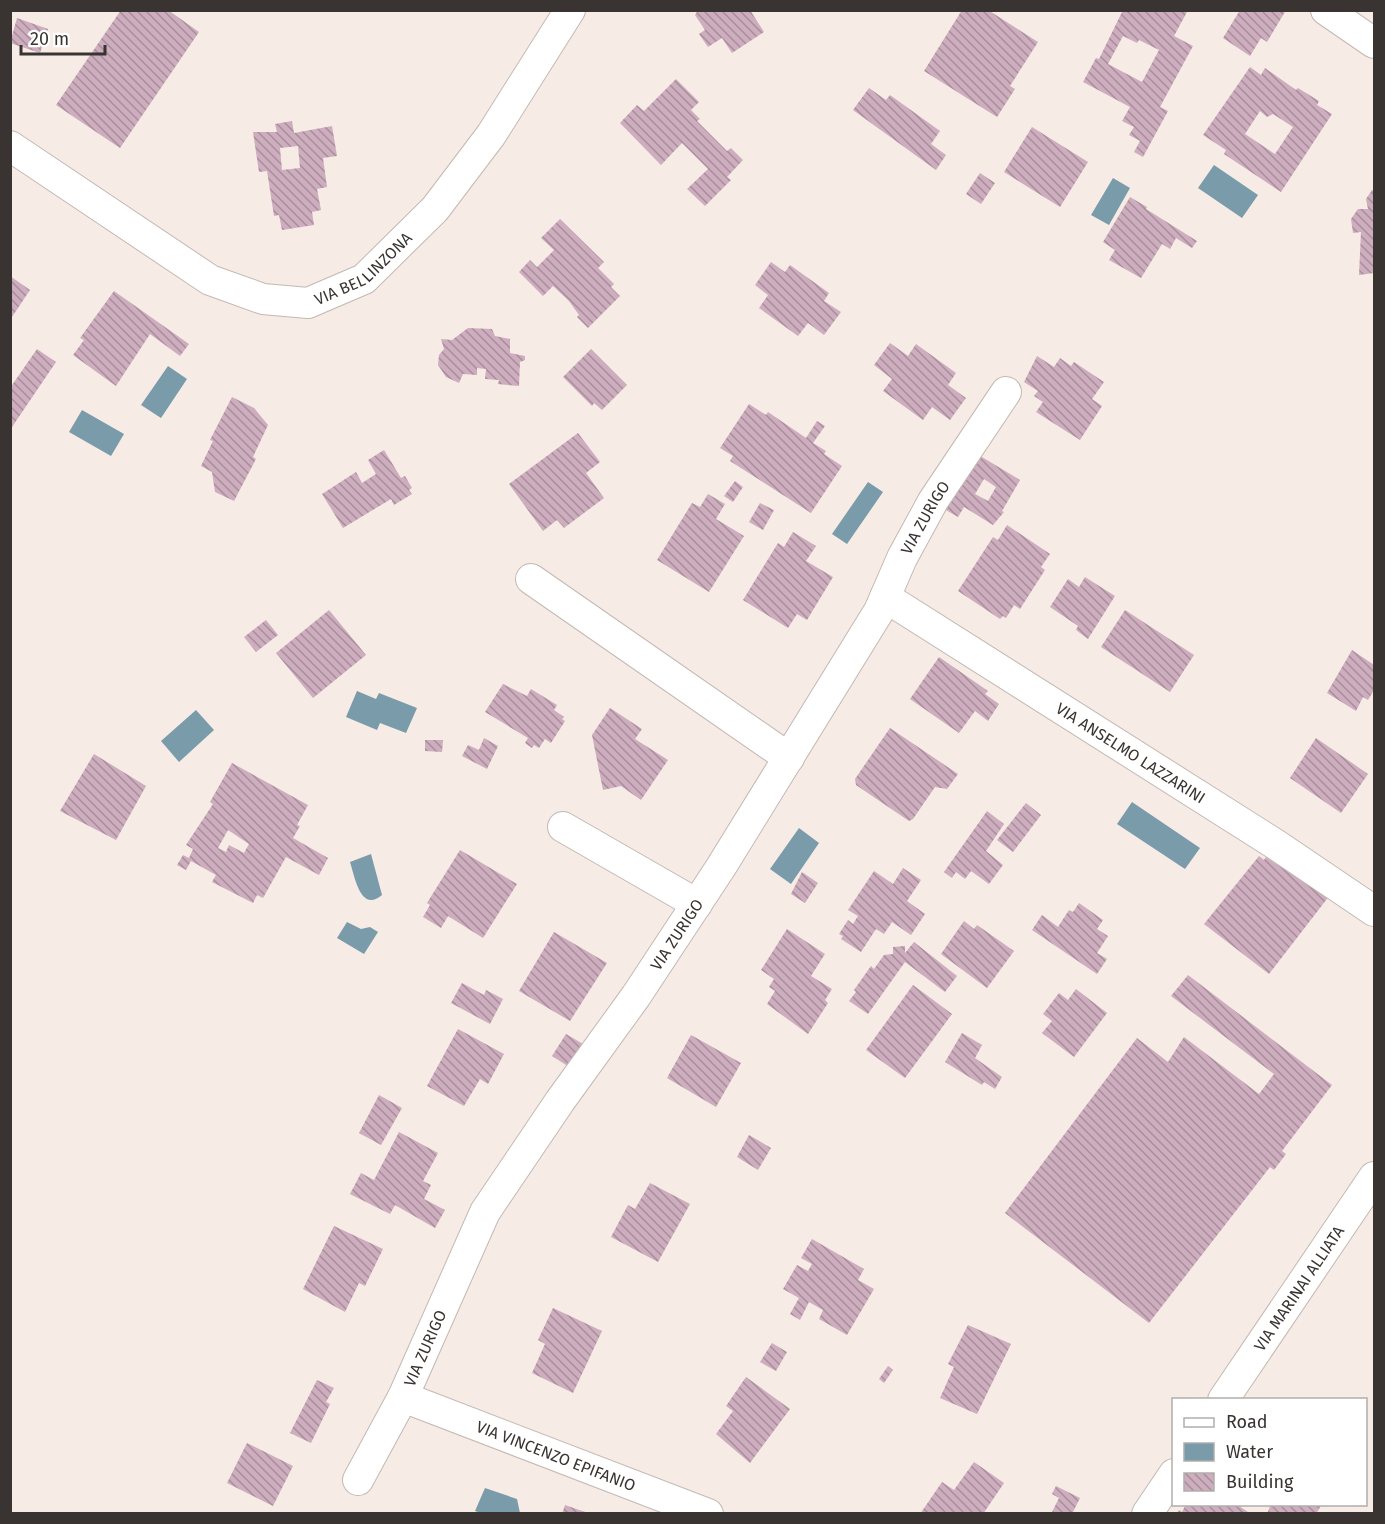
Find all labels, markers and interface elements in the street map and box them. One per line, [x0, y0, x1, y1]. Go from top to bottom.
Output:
scale bar [21, 18, 105, 56]
text: 20 m [30, 28, 69, 50]
street label: VIA BELLINZONA [312, 228, 416, 309]
street label: VIA ZURIGO [897, 477, 954, 558]
street label: VIA ANSELMO LAZZARINI [1052, 699, 1209, 807]
street label: VIA ZURIGO [647, 896, 707, 974]
street label: VIA MARINAI ALLIATA [1250, 1222, 1349, 1355]
street label: VIA ZURIGO [400, 1307, 450, 1389]
legend [1172, 1398, 1367, 1506]
text: Road [1226, 1411, 1268, 1433]
street label: VIA VINCENZO EPIFANIO [474, 1417, 638, 1495]
text: Water [1226, 1441, 1273, 1463]
text: Building [1226, 1471, 1294, 1493]

